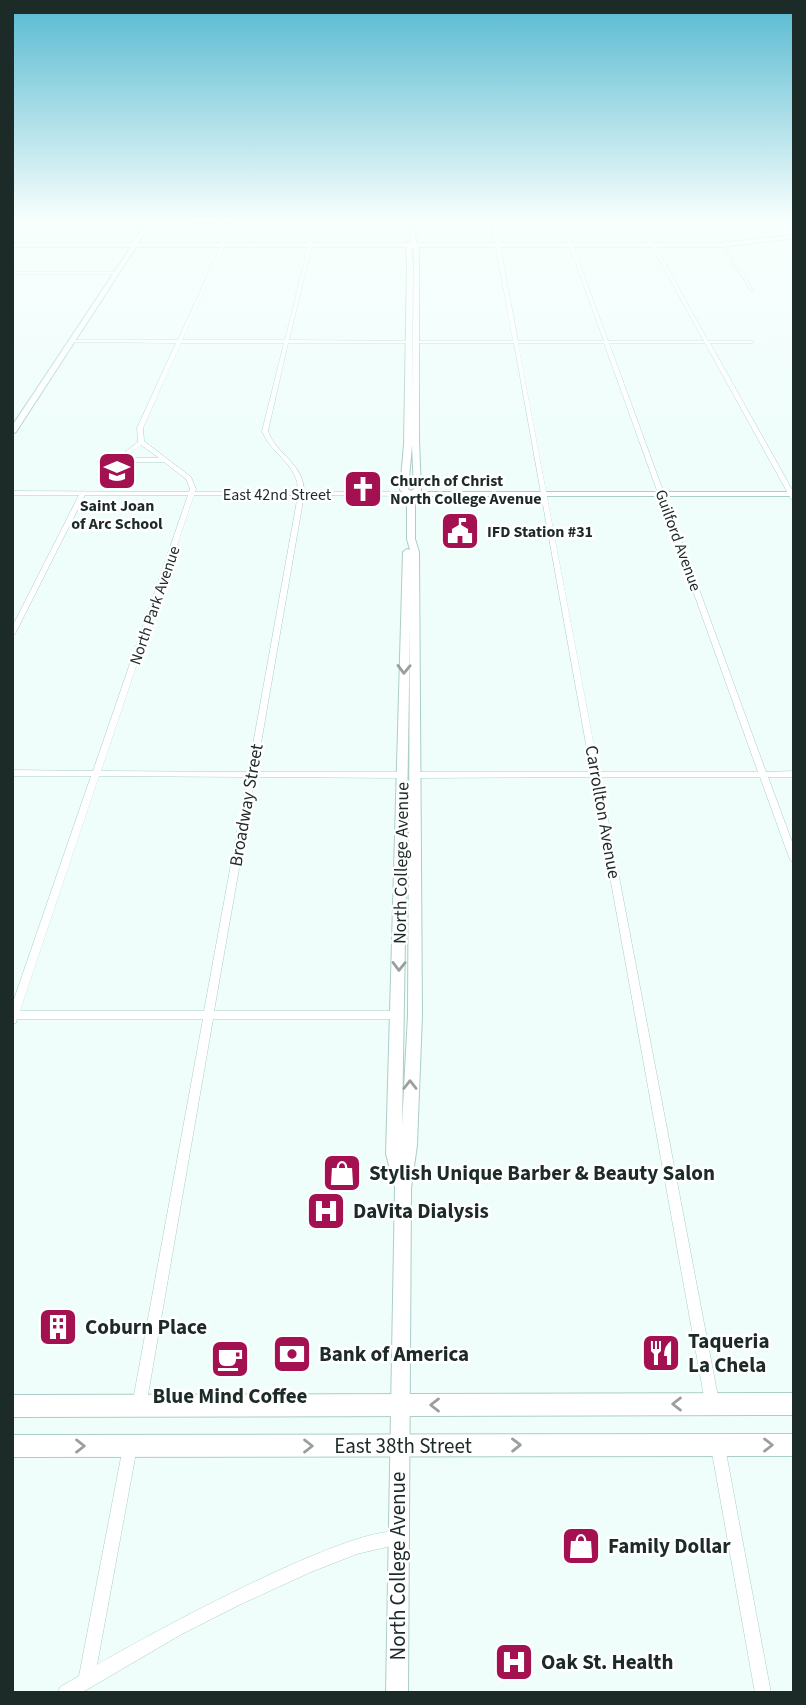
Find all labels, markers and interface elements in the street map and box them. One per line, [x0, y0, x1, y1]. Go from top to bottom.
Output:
school or university icon: Saint Joan of Arc School [96, 450, 138, 492]
church icon: Church of Christ North College Avenue [342, 468, 384, 510]
place label: Church of Christ North College Avenue [390, 470, 542, 510]
street label: East 42nd Street [223, 484, 332, 506]
street label: Guilford Avenue [650, 487, 707, 594]
place label: Saint Joan of Arc School [71, 495, 163, 535]
public building icon: IFD Station #31 [439, 510, 481, 552]
place label: IFD Station #31 [487, 521, 593, 543]
street label: North Park Avenue [124, 543, 186, 668]
one-way arrow [397, 664, 412, 675]
street label: Broadway Street [223, 742, 270, 868]
street label: Carrollton Avenue [578, 743, 627, 881]
street label: North College Avenue [388, 782, 415, 944]
one-way arrow [391, 961, 407, 972]
one-way arrow [402, 1079, 418, 1089]
shop icon: Stylish Unique Barber & Beauty Salon [321, 1152, 363, 1194]
place label: Stylish Unique Barber & Beauty Salon [369, 1158, 715, 1188]
hospital icon: DaVita Dialysis [305, 1190, 347, 1232]
place label: DaVita Dialysis [353, 1196, 489, 1226]
building icon: Coburn Place [37, 1306, 79, 1348]
place label: Coburn Place [85, 1312, 207, 1342]
place label: Taqueria La Chela [688, 1326, 769, 1380]
restaurant icon: Taqueria La Chela [640, 1332, 682, 1374]
bank icon: Bank of America [271, 1333, 313, 1375]
cafe icon: Blue Mind Coffee [209, 1338, 251, 1380]
place label: Bank of America [319, 1339, 469, 1369]
place label: Blue Mind Coffee [153, 1381, 308, 1411]
one-way arrow [671, 1396, 681, 1412]
one-way arrow [429, 1397, 440, 1413]
street label: East 38th Street [334, 1431, 472, 1461]
one-way arrow [512, 1437, 522, 1453]
one-way arrow [764, 1437, 774, 1453]
one-way arrow [76, 1438, 86, 1454]
one-way arrow [303, 1438, 314, 1454]
street label: North College Avenue [383, 1472, 413, 1660]
shop icon: Family Dollar [560, 1525, 602, 1567]
place label: Family Dollar [608, 1531, 731, 1561]
hospital icon: Oak St. Health [493, 1641, 535, 1683]
place label: Oak St. Health [541, 1647, 673, 1677]

